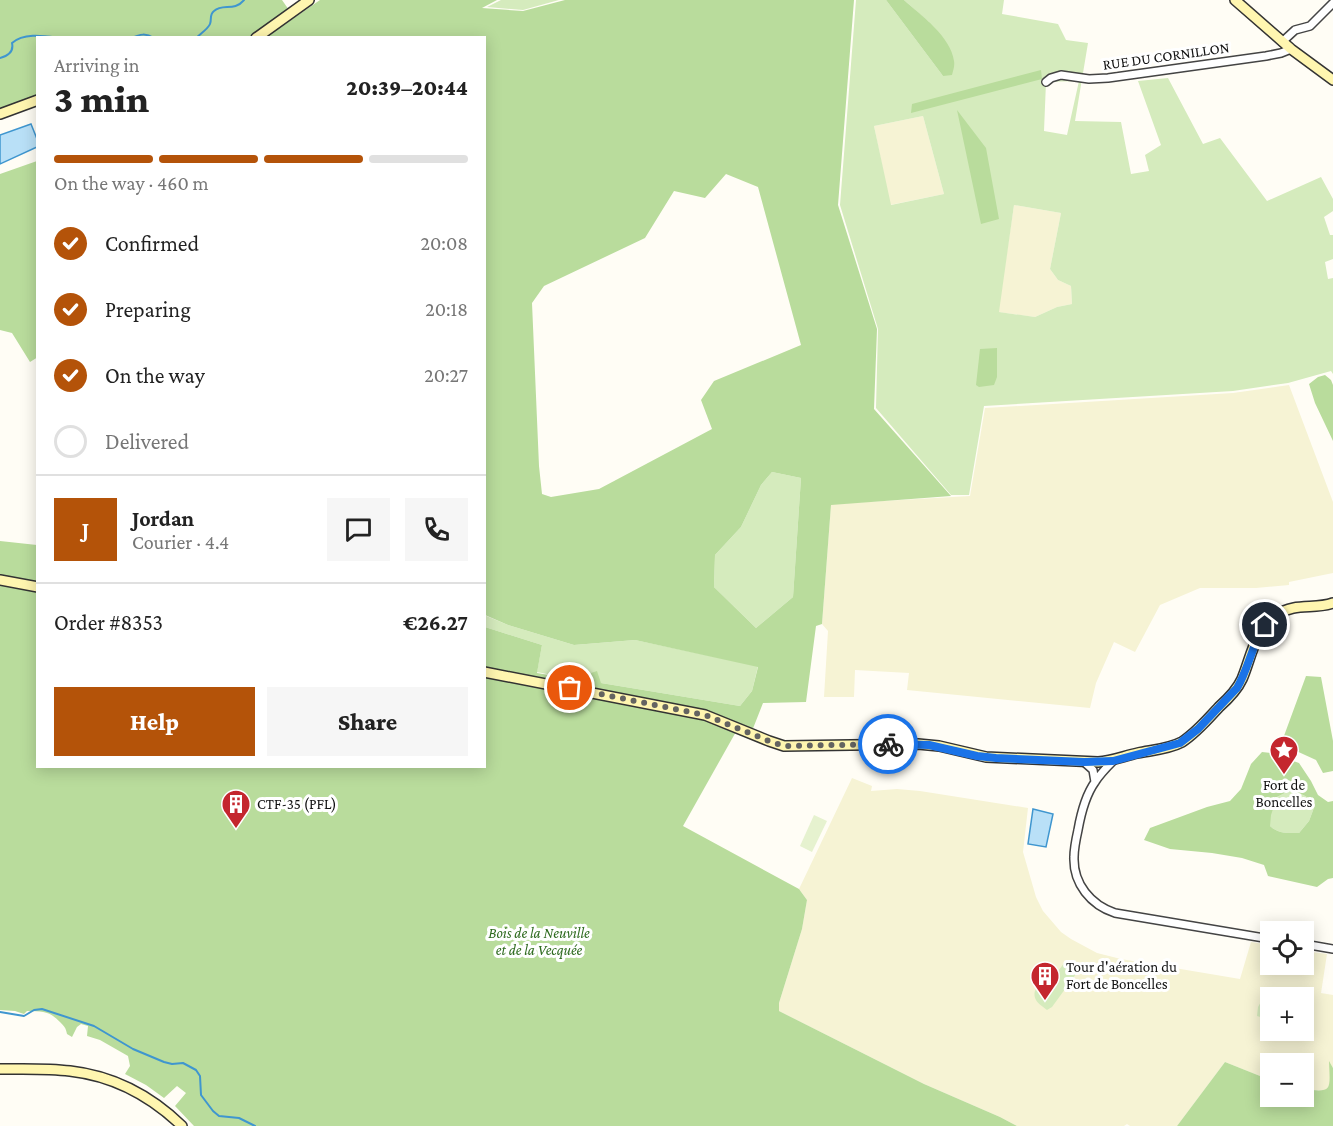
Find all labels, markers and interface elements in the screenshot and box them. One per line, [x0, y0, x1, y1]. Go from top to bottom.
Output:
street label: RUE DU CORNILLON [1102, 39, 1230, 73]
text: Arriving in [54, 54, 139, 76]
text: 20:39–20:44 [346, 75, 468, 100]
text: 3 min [54, 77, 149, 120]
text: On the way · 460 m [54, 172, 209, 194]
icon: check [54, 227, 87, 260]
text: Confirmed [105, 231, 199, 256]
text: 20:08 [421, 232, 468, 254]
icon: check [54, 293, 87, 326]
text: Preparing [105, 297, 191, 322]
text: 20:18 [425, 298, 468, 320]
icon: check [54, 359, 87, 392]
text: On the way [105, 363, 205, 388]
text: 20:27 [424, 364, 468, 386]
text: Delivered [105, 429, 189, 454]
button: chat [327, 498, 390, 561]
button: phone [405, 498, 468, 561]
text: Jordan [132, 506, 194, 531]
text: J [82, 517, 89, 542]
text: Courier · 4.4 [132, 531, 229, 553]
pin [1239, 599, 1290, 650]
icon: home [1248, 608, 1281, 641]
text: Order #8353 [54, 610, 163, 635]
text: €26.27 [403, 610, 468, 635]
pin [544, 662, 595, 713]
icon: bag [553, 671, 586, 704]
button: Help [54, 687, 255, 756]
button: Share [267, 687, 468, 756]
courier [858, 714, 918, 774]
icon: bike [872, 728, 905, 761]
place icon: Fort de Boncelles [1268, 734, 1300, 776]
place label: Fort de Boncelles [1256, 777, 1313, 810]
building icon: CTF-35 (PFL) [220, 788, 252, 830]
place label: CTF-35 (PFL) [257, 796, 337, 813]
map controls [1260, 921, 1314, 1107]
button: locate [1260, 921, 1314, 975]
park label: Bois de la Neuville et de la Vecquée [488, 925, 590, 959]
place label: Tour d'aération du Fort de Boncelles [1066, 959, 1177, 992]
building icon: Tour d'aération du Fort de Boncelles [1029, 960, 1061, 1002]
button: + [1260, 987, 1314, 1041]
button: − [1260, 1053, 1314, 1107]

